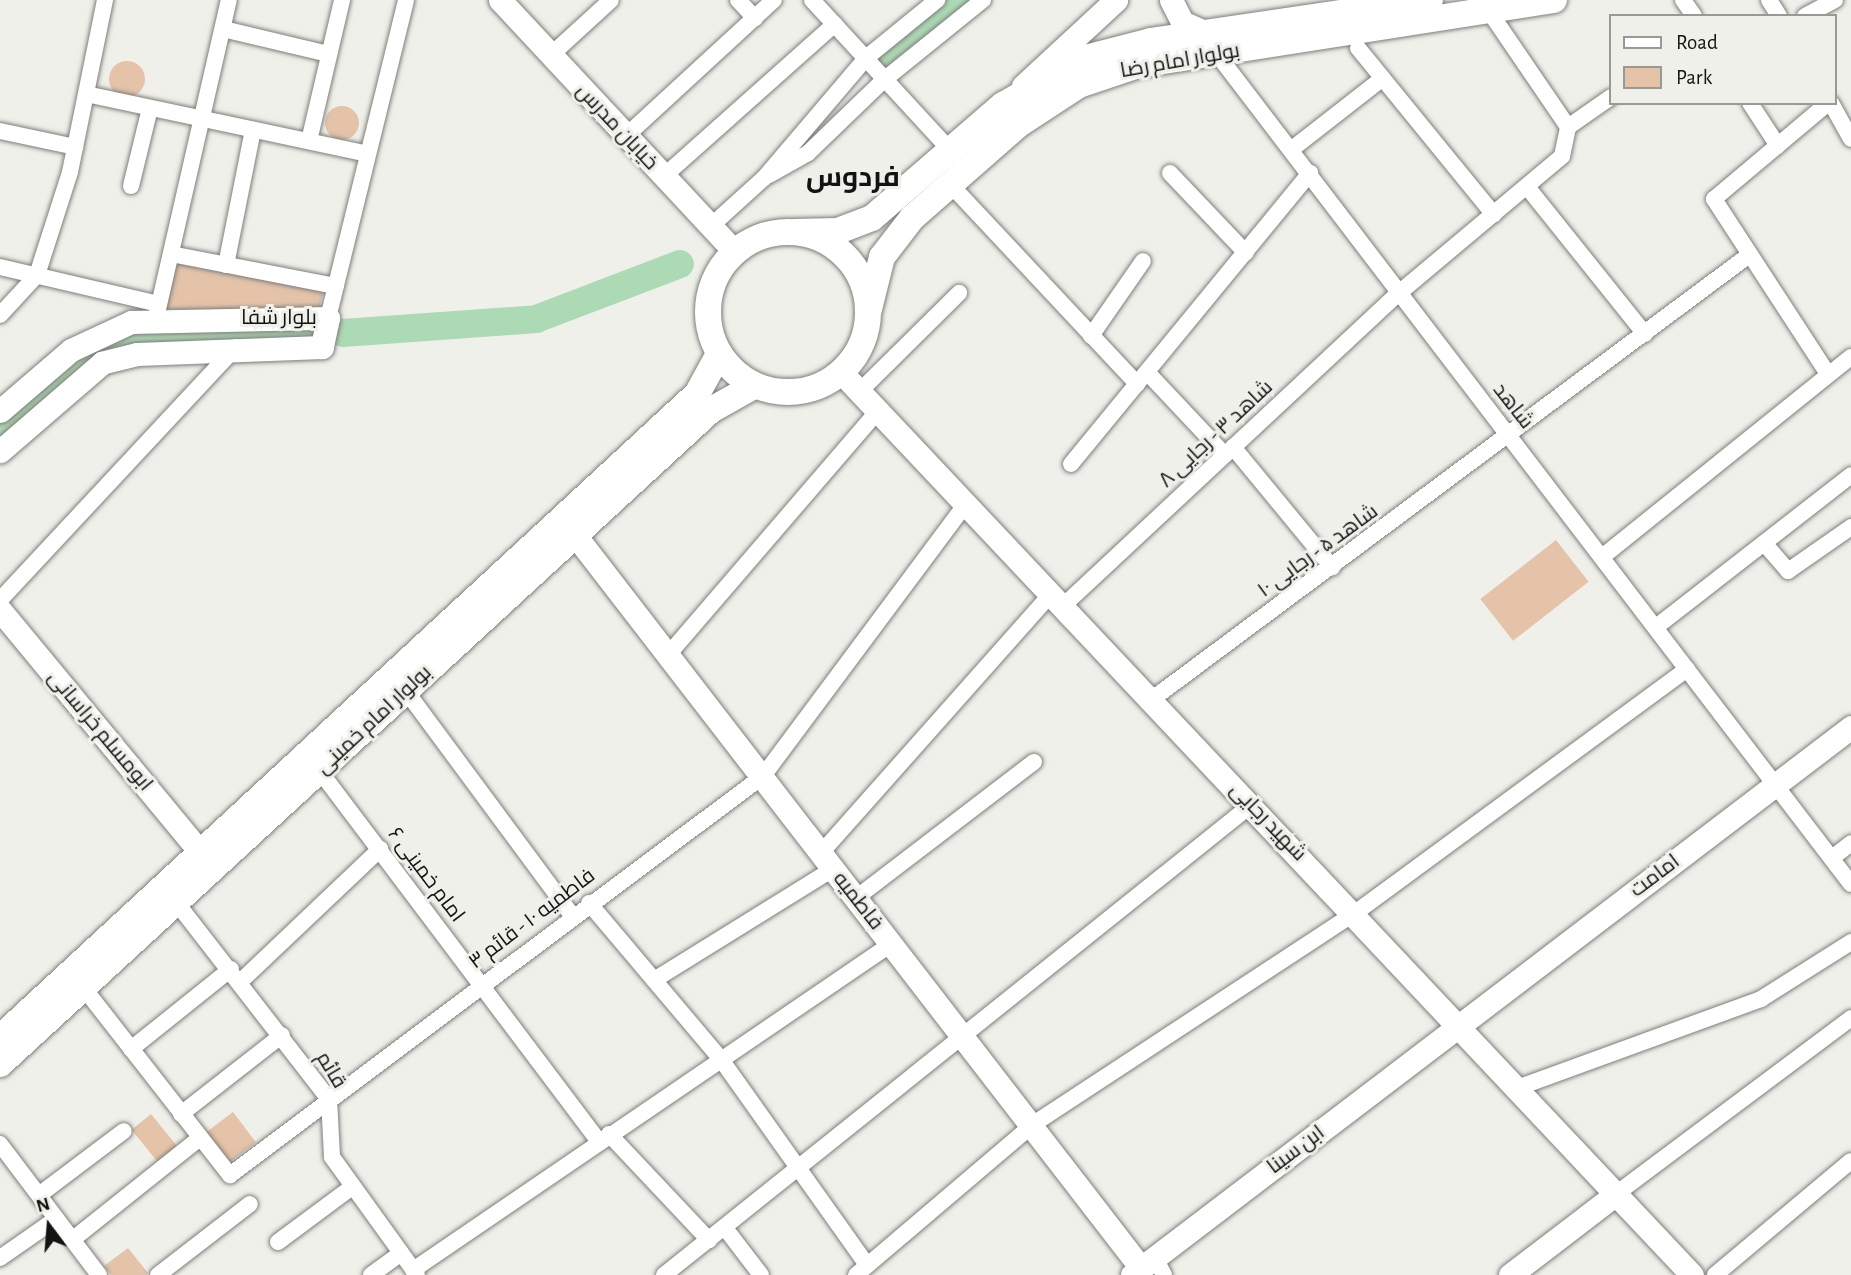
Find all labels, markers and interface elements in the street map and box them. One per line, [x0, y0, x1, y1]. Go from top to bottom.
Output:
legend [1610, 14, 1837, 105]
text: Road [1676, 32, 1718, 53]
street label: بولوار امام رضا [1118, 38, 1242, 84]
text: Park [1676, 67, 1712, 88]
street label: خیابان مدرس [571, 79, 663, 175]
district label: فردوس [806, 161, 900, 195]
street label: بلوار شفا [241, 305, 317, 331]
street label: شاهد ۳ - رجایی ۸ [1154, 375, 1278, 493]
street label: شاهد [1487, 378, 1539, 434]
street label: شاهد ۵ - رجایی ۱۰ [1253, 499, 1383, 603]
street label: بولوار امام خمینی [311, 660, 437, 780]
street label: ابومسلم خراسانی [42, 665, 158, 797]
street label: شهید رجایی [1224, 777, 1312, 867]
street label: امام خمینی ۶ [382, 823, 470, 927]
street label: امامت [1625, 849, 1685, 903]
street label: فاطمیه ۱۰ - قائم ۳ [464, 863, 600, 975]
street label: فاطمیه [827, 867, 889, 935]
street label: قائم [310, 1047, 352, 1093]
street label: ابن سینا [1262, 1120, 1330, 1180]
north arrow [14, 1191, 84, 1261]
text: N [34, 1194, 52, 1216]

